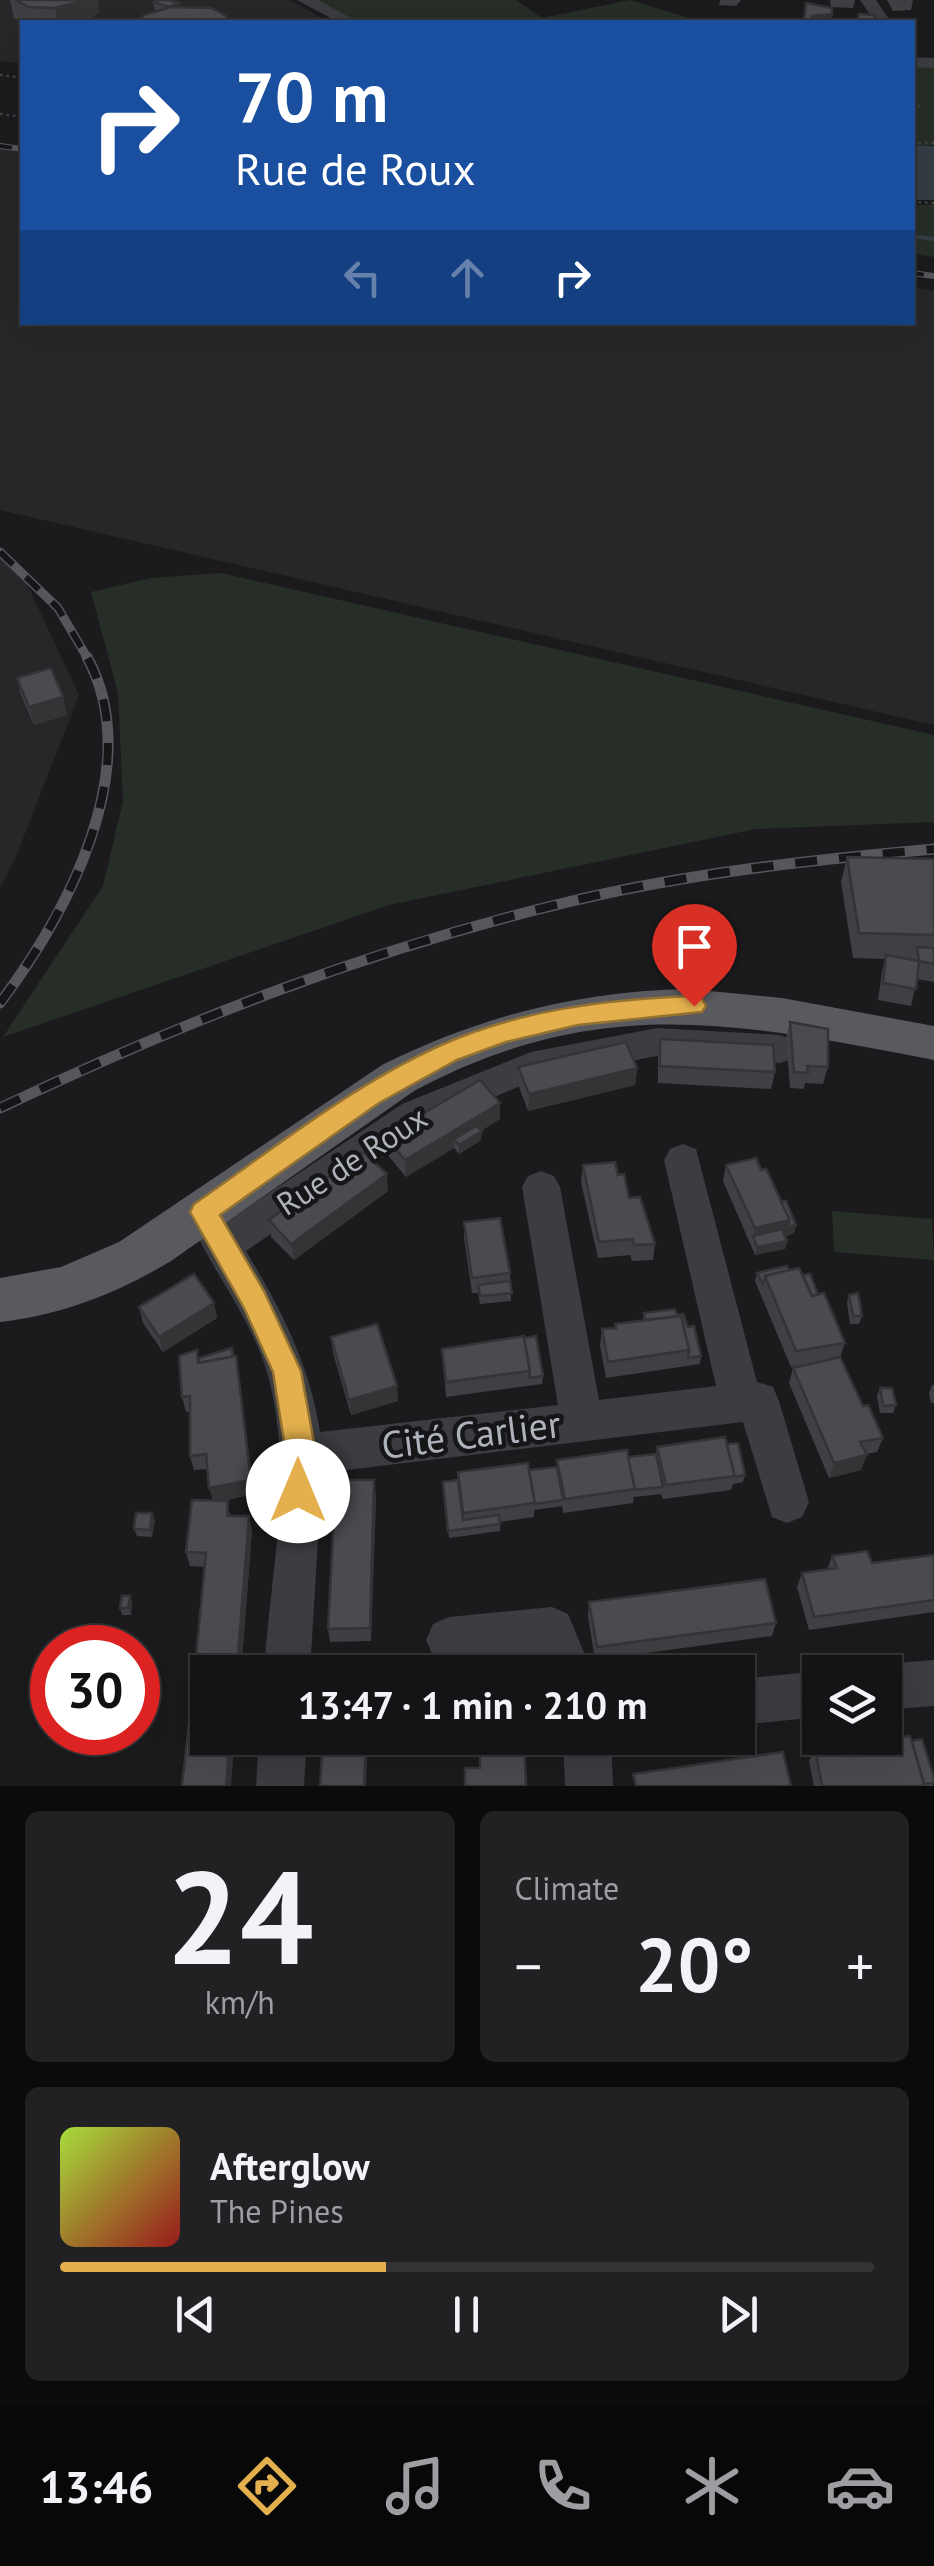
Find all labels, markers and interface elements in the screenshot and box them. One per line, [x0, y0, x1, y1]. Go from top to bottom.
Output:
text: 70 m [235, 51, 388, 141]
icon: right [70, 60, 200, 190]
text: Rue de Roux [235, 139, 476, 197]
icon: left [335, 250, 390, 305]
icon: ahead [440, 250, 495, 305]
icon: right [545, 250, 600, 305]
pin [652, 904, 737, 1007]
icon: arrive [667, 919, 722, 974]
street label: Rue de Roux [268, 1096, 435, 1224]
street label: Cité Carlier [378, 1398, 563, 1469]
position arrow [246, 1439, 350, 1543]
speed limit sign: 30 [30, 1625, 160, 1755]
map controls [802, 1655, 902, 1755]
button: layers [802, 1655, 902, 1755]
text: 13:47 · 1 min · 210 m [298, 1680, 647, 1729]
text: 24 [166, 1832, 313, 2000]
text: Climate [515, 1867, 619, 1909]
text: 20° [635, 1916, 753, 2013]
text: − [515, 1930, 542, 2001]
text: + [846, 1930, 874, 2001]
text: km/h [205, 1981, 275, 2023]
text: Afterglow [210, 2141, 370, 2190]
text: The Pines [210, 2190, 344, 2232]
icon: previous [168, 2287, 223, 2342]
icon: pause [439, 2287, 494, 2342]
icon: next [711, 2287, 766, 2342]
icon: directions [232, 2451, 302, 2521]
icon: music [380, 2451, 450, 2521]
icon: phone [528, 2451, 598, 2521]
icon: climate [677, 2451, 747, 2521]
icon: car [825, 2451, 895, 2521]
text: 13:46 [39, 2457, 153, 2515]

